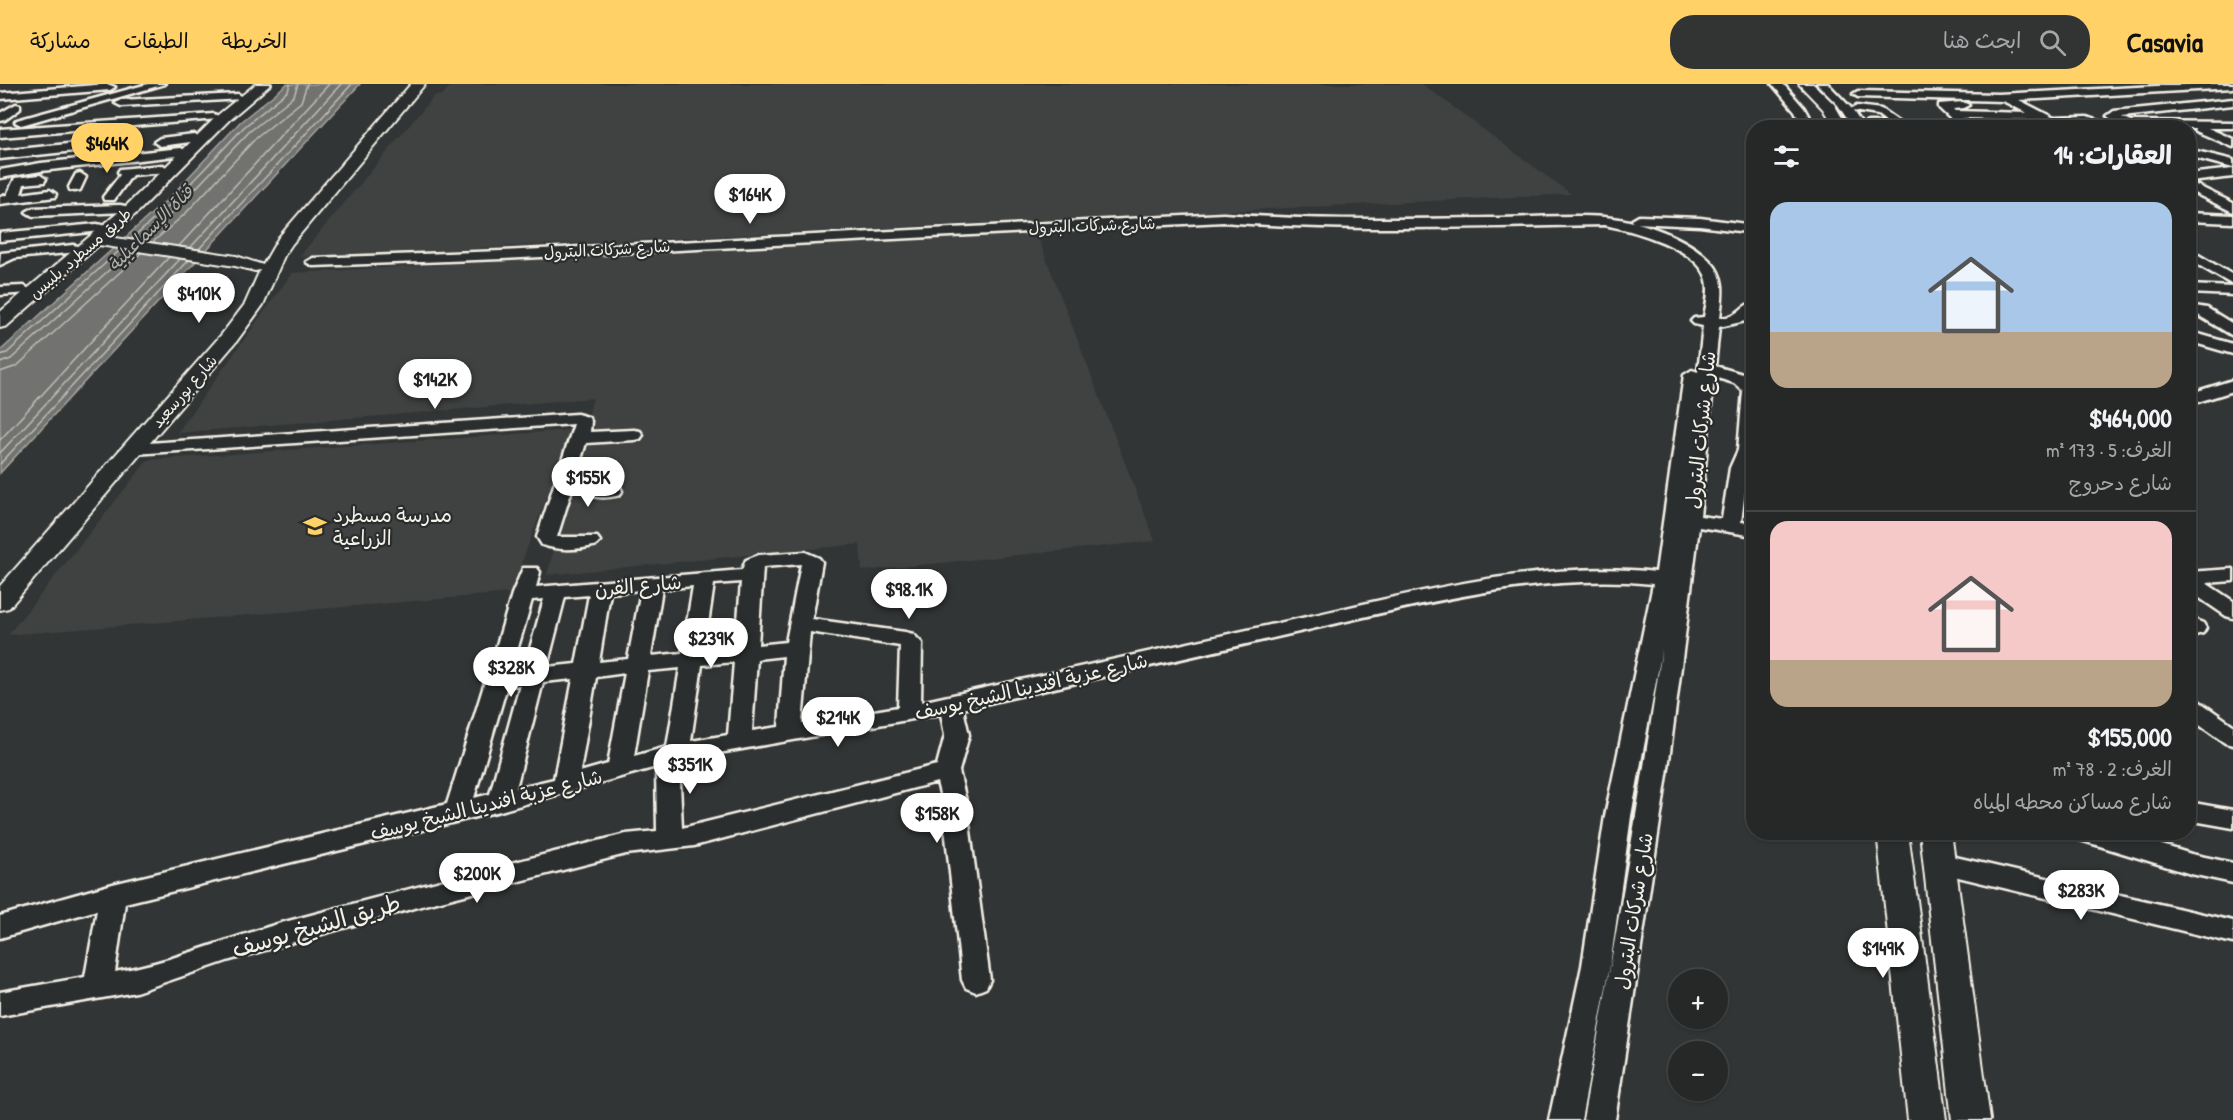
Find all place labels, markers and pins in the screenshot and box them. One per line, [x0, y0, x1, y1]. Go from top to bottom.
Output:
pin: $464K [65, 123, 149, 174]
pin: $164K [708, 174, 792, 225]
pin: $410K [157, 273, 241, 324]
pin: $142K [393, 359, 477, 410]
pin: $155K [546, 457, 630, 508]
place label: مدرسة مسطرد الزراعية [333, 501, 452, 551]
school or university icon: مدرسة مسطرد الزراعية [302, 513, 328, 539]
pin: $98.1K [860, 569, 958, 620]
pin: $239K [669, 618, 753, 669]
pin: $328K [469, 647, 553, 698]
pin: $214K [796, 697, 880, 748]
pin: $351K [648, 744, 732, 795]
pin: $158K [895, 793, 979, 844]
pin: $200K [435, 853, 519, 904]
pin: $283K [2039, 870, 2123, 921]
pin: $149K [1841, 928, 1925, 979]

